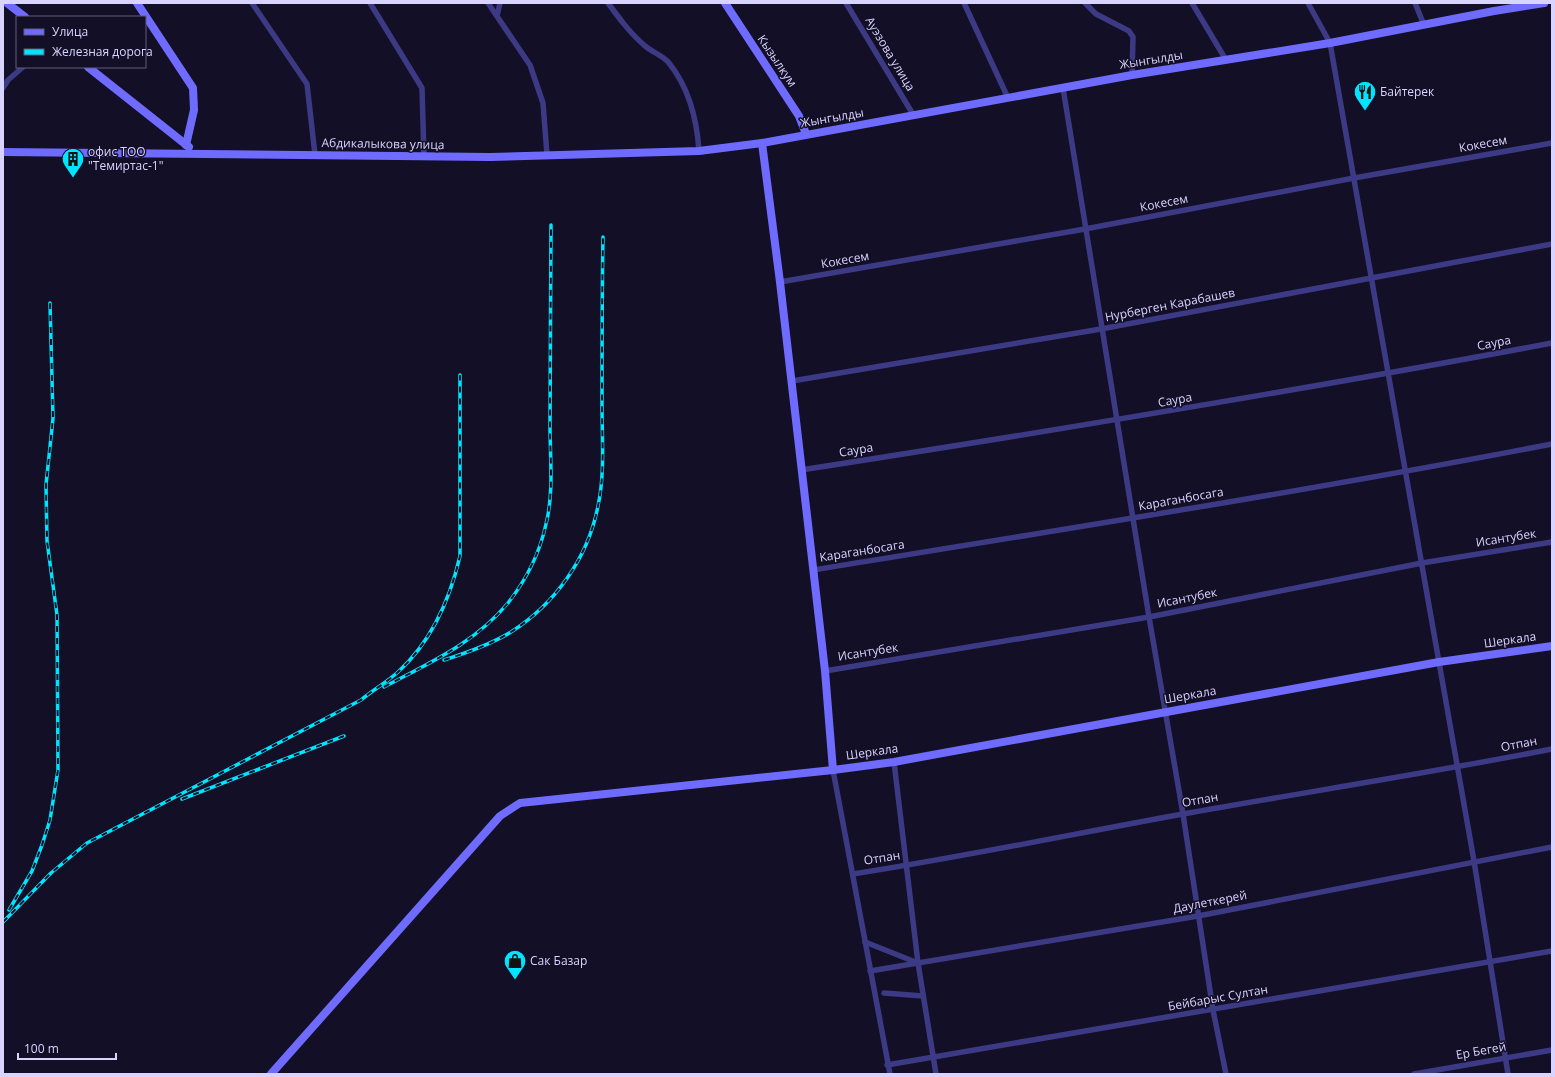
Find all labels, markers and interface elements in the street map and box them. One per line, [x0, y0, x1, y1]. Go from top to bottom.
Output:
street label: Ауэзова улица [862, 13, 919, 94]
legend [16, 16, 146, 68]
text: Улица [52, 23, 88, 40]
street label: Кызылкум [754, 31, 801, 90]
text: Железная дорога [52, 43, 153, 60]
street label: Жынгылды [1118, 46, 1184, 73]
restaurant icon: Байтерек [1352, 79, 1378, 112]
place label: Байтерек [1380, 83, 1435, 100]
street label: Жынгылды [799, 104, 865, 131]
street label: Кокесем [1457, 131, 1508, 156]
street label: Абдикалыкова улица [321, 134, 445, 153]
place label: офис ТОО "Темиртас-1" [88, 143, 163, 174]
building icon: офис ТОО "Темиртас-1" [60, 146, 86, 179]
street label: Кокесем [1138, 190, 1189, 216]
street label: Кокесем [819, 247, 870, 272]
street label: Нурберген Карабашев [1103, 284, 1236, 325]
street label: Саура [1475, 331, 1512, 354]
street label: Саура [1157, 388, 1193, 411]
street label: Саура [838, 438, 874, 461]
street label: Караганбосага [1137, 483, 1225, 514]
street label: Исантубек [1475, 524, 1538, 551]
street label: Караганбосага [818, 535, 906, 566]
street label: Исантубек [1155, 583, 1219, 612]
street label: Шеркала [1483, 627, 1537, 652]
street label: Исантубек [837, 638, 900, 665]
street label: Шеркала [1162, 682, 1217, 707]
street label: Отпан [1499, 732, 1539, 755]
street label: Шеркала [845, 739, 899, 764]
street label: Отпан [1180, 788, 1219, 811]
street label: Отпан [862, 846, 901, 869]
street label: Даулеткерей [1172, 886, 1248, 917]
shop icon: Сак Базар [502, 948, 528, 981]
place label: Сак Базар [530, 952, 587, 969]
street label: Бейбарыс Султан [1167, 980, 1269, 1015]
scale bar [18, 1035, 116, 1061]
street label: Ер Бегей [1454, 1038, 1507, 1063]
text: 100 m [24, 1040, 59, 1057]

